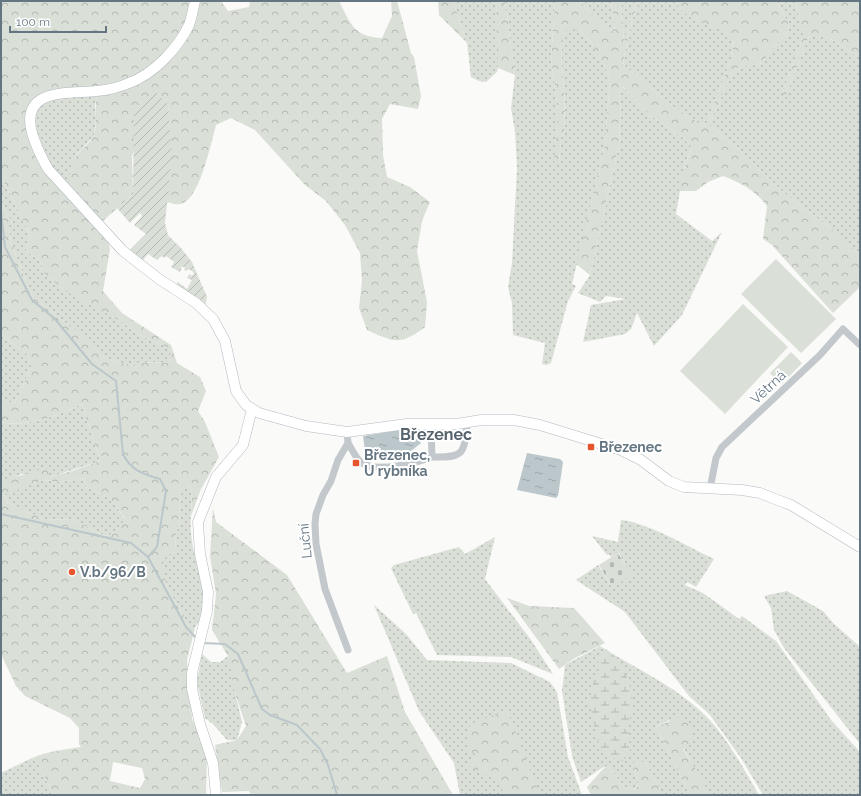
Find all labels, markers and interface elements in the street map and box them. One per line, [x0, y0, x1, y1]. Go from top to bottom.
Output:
scale bar [10, 8, 106, 34]
text: 100 m [16, 15, 50, 29]
street label: Větrná [747, 367, 789, 407]
district label: Březenec [400, 425, 472, 444]
place label: Březenec [599, 439, 662, 455]
marker: Březenec [586, 442, 596, 452]
place label: Březenec, U rybníka [364, 447, 430, 479]
marker: Březenec, U rybníka [351, 458, 361, 468]
street label: Luční [295, 522, 315, 559]
place label: V.b/96/B [80, 564, 146, 580]
marker: V.b/96/B [67, 567, 77, 577]

